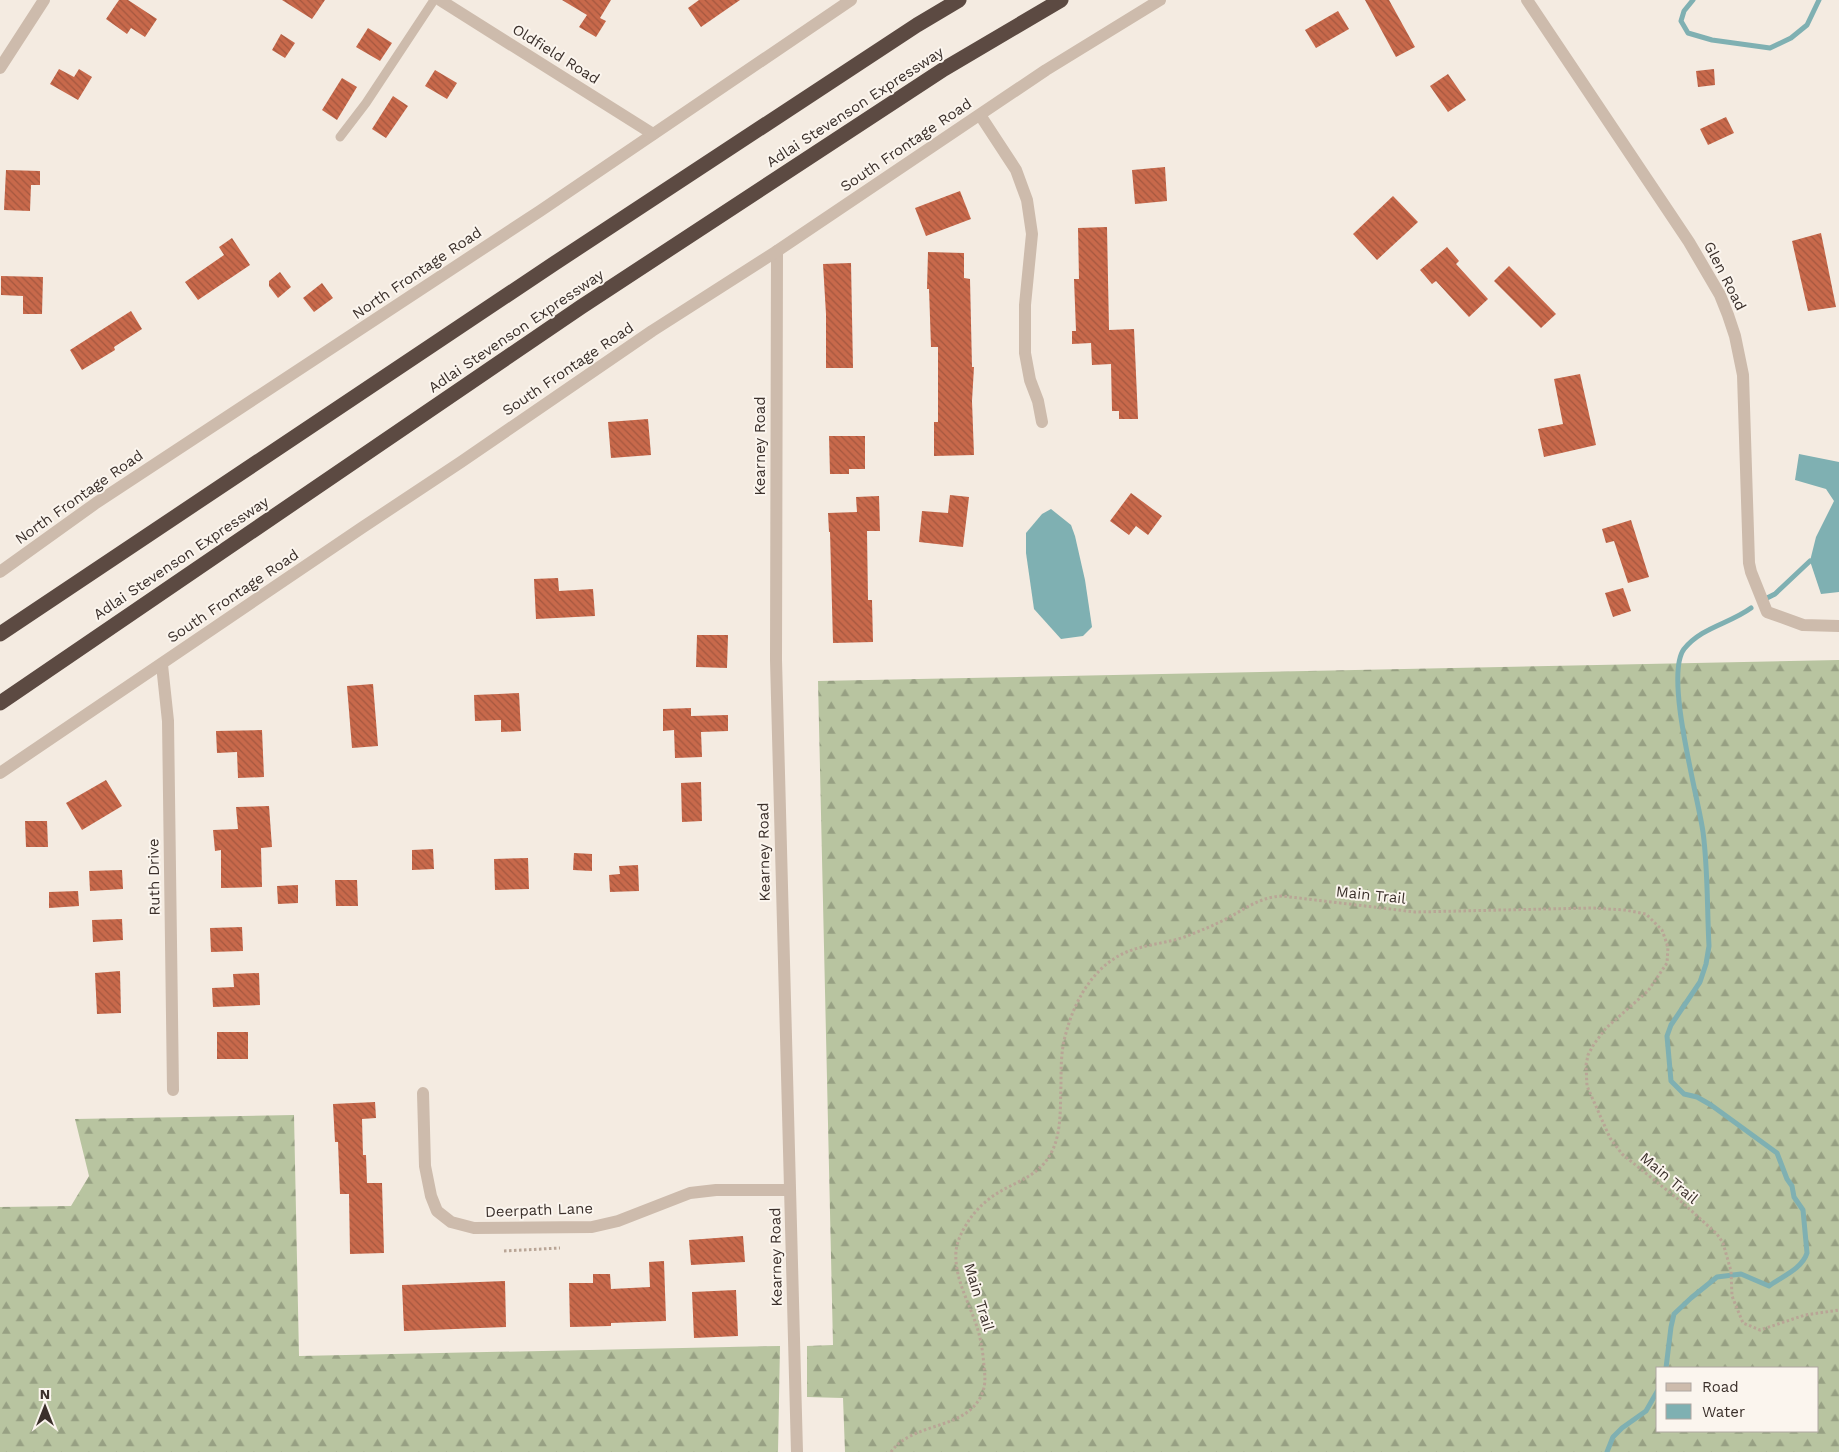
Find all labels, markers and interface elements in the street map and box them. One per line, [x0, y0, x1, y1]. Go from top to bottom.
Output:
street label: Oldfield Road [509, 20, 603, 88]
street label: Adlai Stevenson Expressway [763, 43, 947, 171]
street label: South Frontage Road [837, 94, 975, 196]
street label: North Frontage Road [349, 223, 485, 323]
street label: Glen Road [1700, 238, 1750, 314]
street label: Adlai Stevenson Expressway [425, 265, 607, 397]
street label: South Frontage Road [499, 318, 637, 420]
street label: Kearney Road [751, 396, 769, 496]
street label: North Frontage Road [12, 446, 146, 548]
street label: Adlai Stevenson Expressway [90, 492, 272, 624]
street label: South Frontage Road [164, 545, 302, 647]
street label: Kearney Road [754, 802, 774, 902]
street label: Ruth Drive [144, 838, 164, 916]
street label: Main Trail [1335, 882, 1407, 908]
street label: Main Trail [1636, 1149, 1702, 1208]
street label: Deerpath Lane [485, 1199, 593, 1221]
street label: Kearney Road [766, 1207, 786, 1307]
street label: Main Trail [960, 1261, 998, 1334]
legend [1656, 1367, 1819, 1432]
text: Road [1702, 1378, 1739, 1396]
north arrow [20, 1382, 70, 1432]
text: N [40, 1386, 50, 1402]
text: Water [1702, 1403, 1745, 1421]

